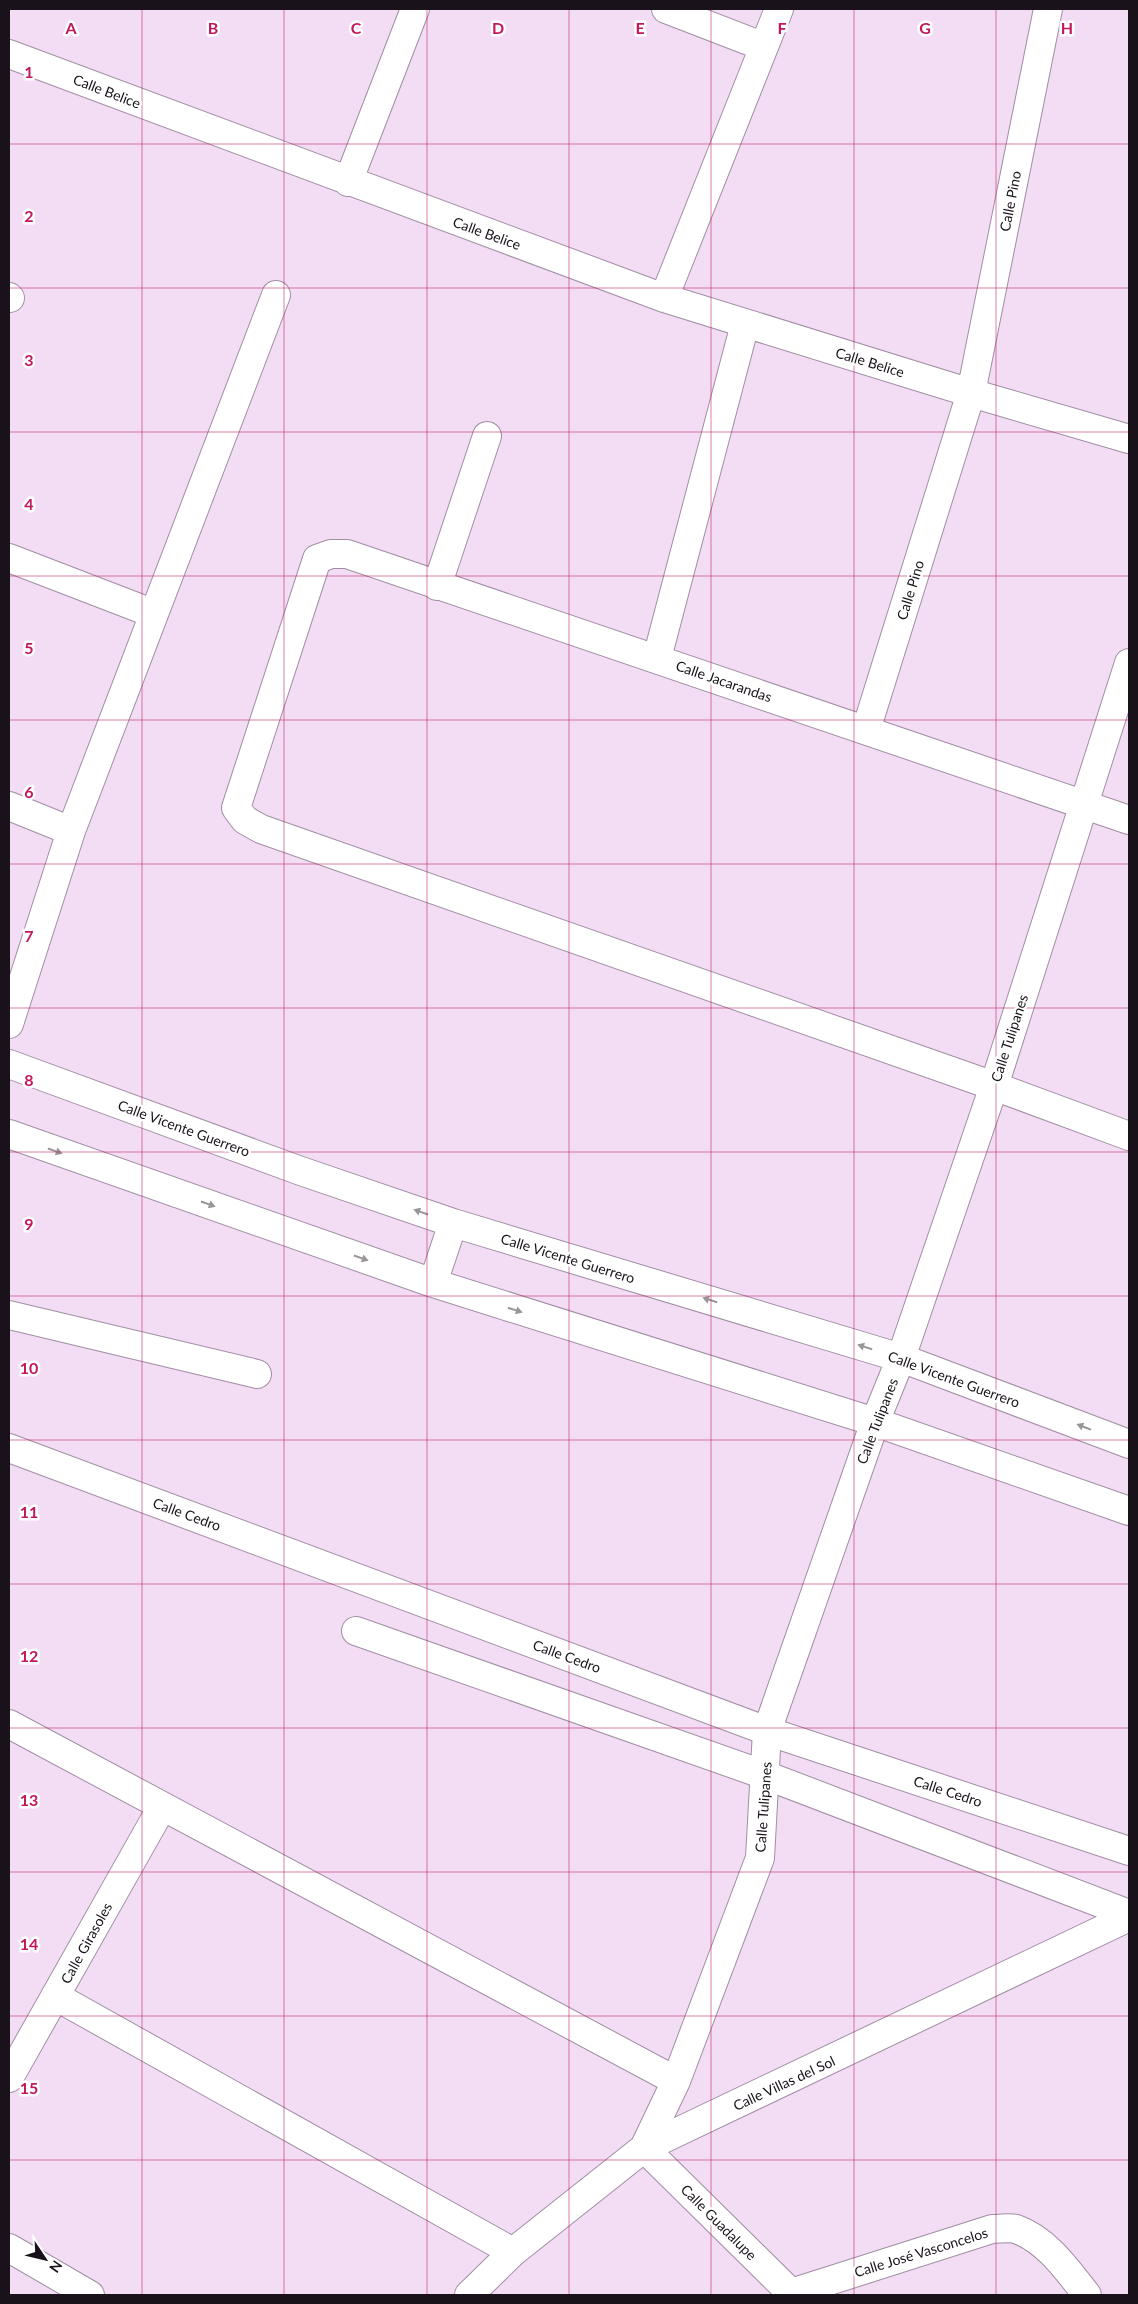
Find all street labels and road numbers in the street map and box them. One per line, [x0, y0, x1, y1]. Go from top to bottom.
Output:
street label: Calle Belice [71, 70, 143, 112]
street label: Calle Pino [996, 169, 1024, 233]
street label: Calle Belice [451, 213, 523, 253]
street label: Calle Belice [834, 344, 906, 380]
street label: Calle Pino [893, 558, 927, 622]
street label: Calle Jacarandas [674, 657, 774, 705]
street label: Calle Tulipanes [987, 992, 1031, 1084]
street label: Calle Vicente Guerrero [116, 1096, 252, 1160]
street label: Calle Vicente Guerrero [499, 1230, 637, 1286]
street label: Calle Vicente Guerrero [886, 1347, 1022, 1411]
street label: Calle Tulipanes [853, 1376, 901, 1466]
street label: Calle Cedro [151, 1494, 223, 1534]
street label: Calle Cedro [531, 1636, 603, 1676]
street label: Calle Tulipanes [751, 1761, 775, 1853]
street label: Calle Cedro [912, 1772, 984, 1810]
street label: Calle Girasoles [57, 1899, 115, 1987]
street label: Calle Villas del Sol [730, 2052, 838, 2114]
street label: Calle Guadalupe [678, 2181, 760, 2263]
street label: Calle José Vasconcelos [852, 2224, 990, 2280]

